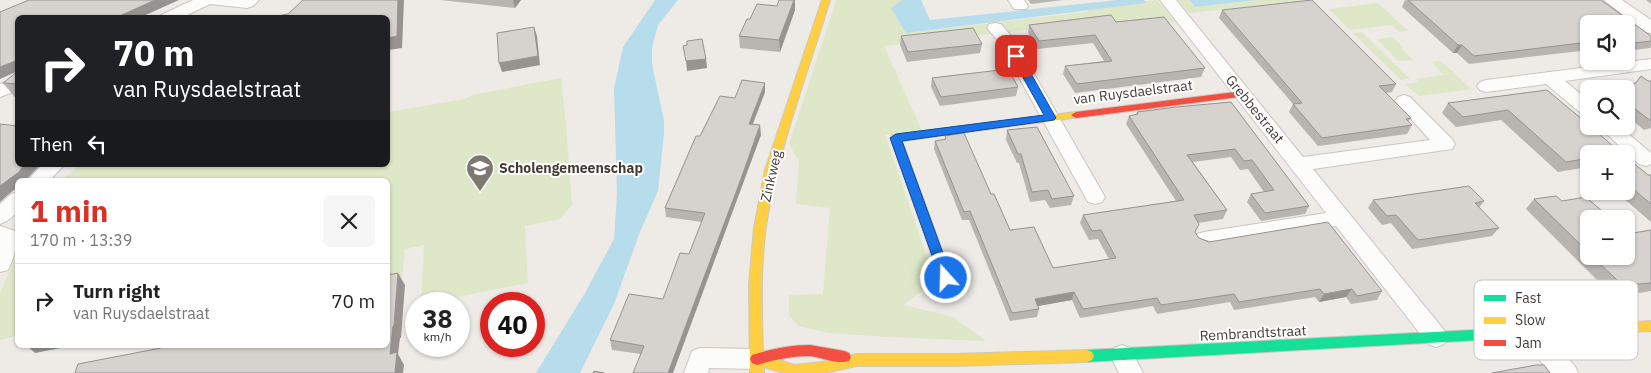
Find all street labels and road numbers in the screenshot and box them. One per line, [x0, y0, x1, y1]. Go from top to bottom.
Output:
street label: Grebbestraat [1222, 71, 1288, 147]
street label: van Ruysdaelstraat [1072, 76, 1194, 108]
street label: Zinkweg [756, 148, 786, 204]
street label: Rembrandtstraat [1199, 321, 1307, 345]

